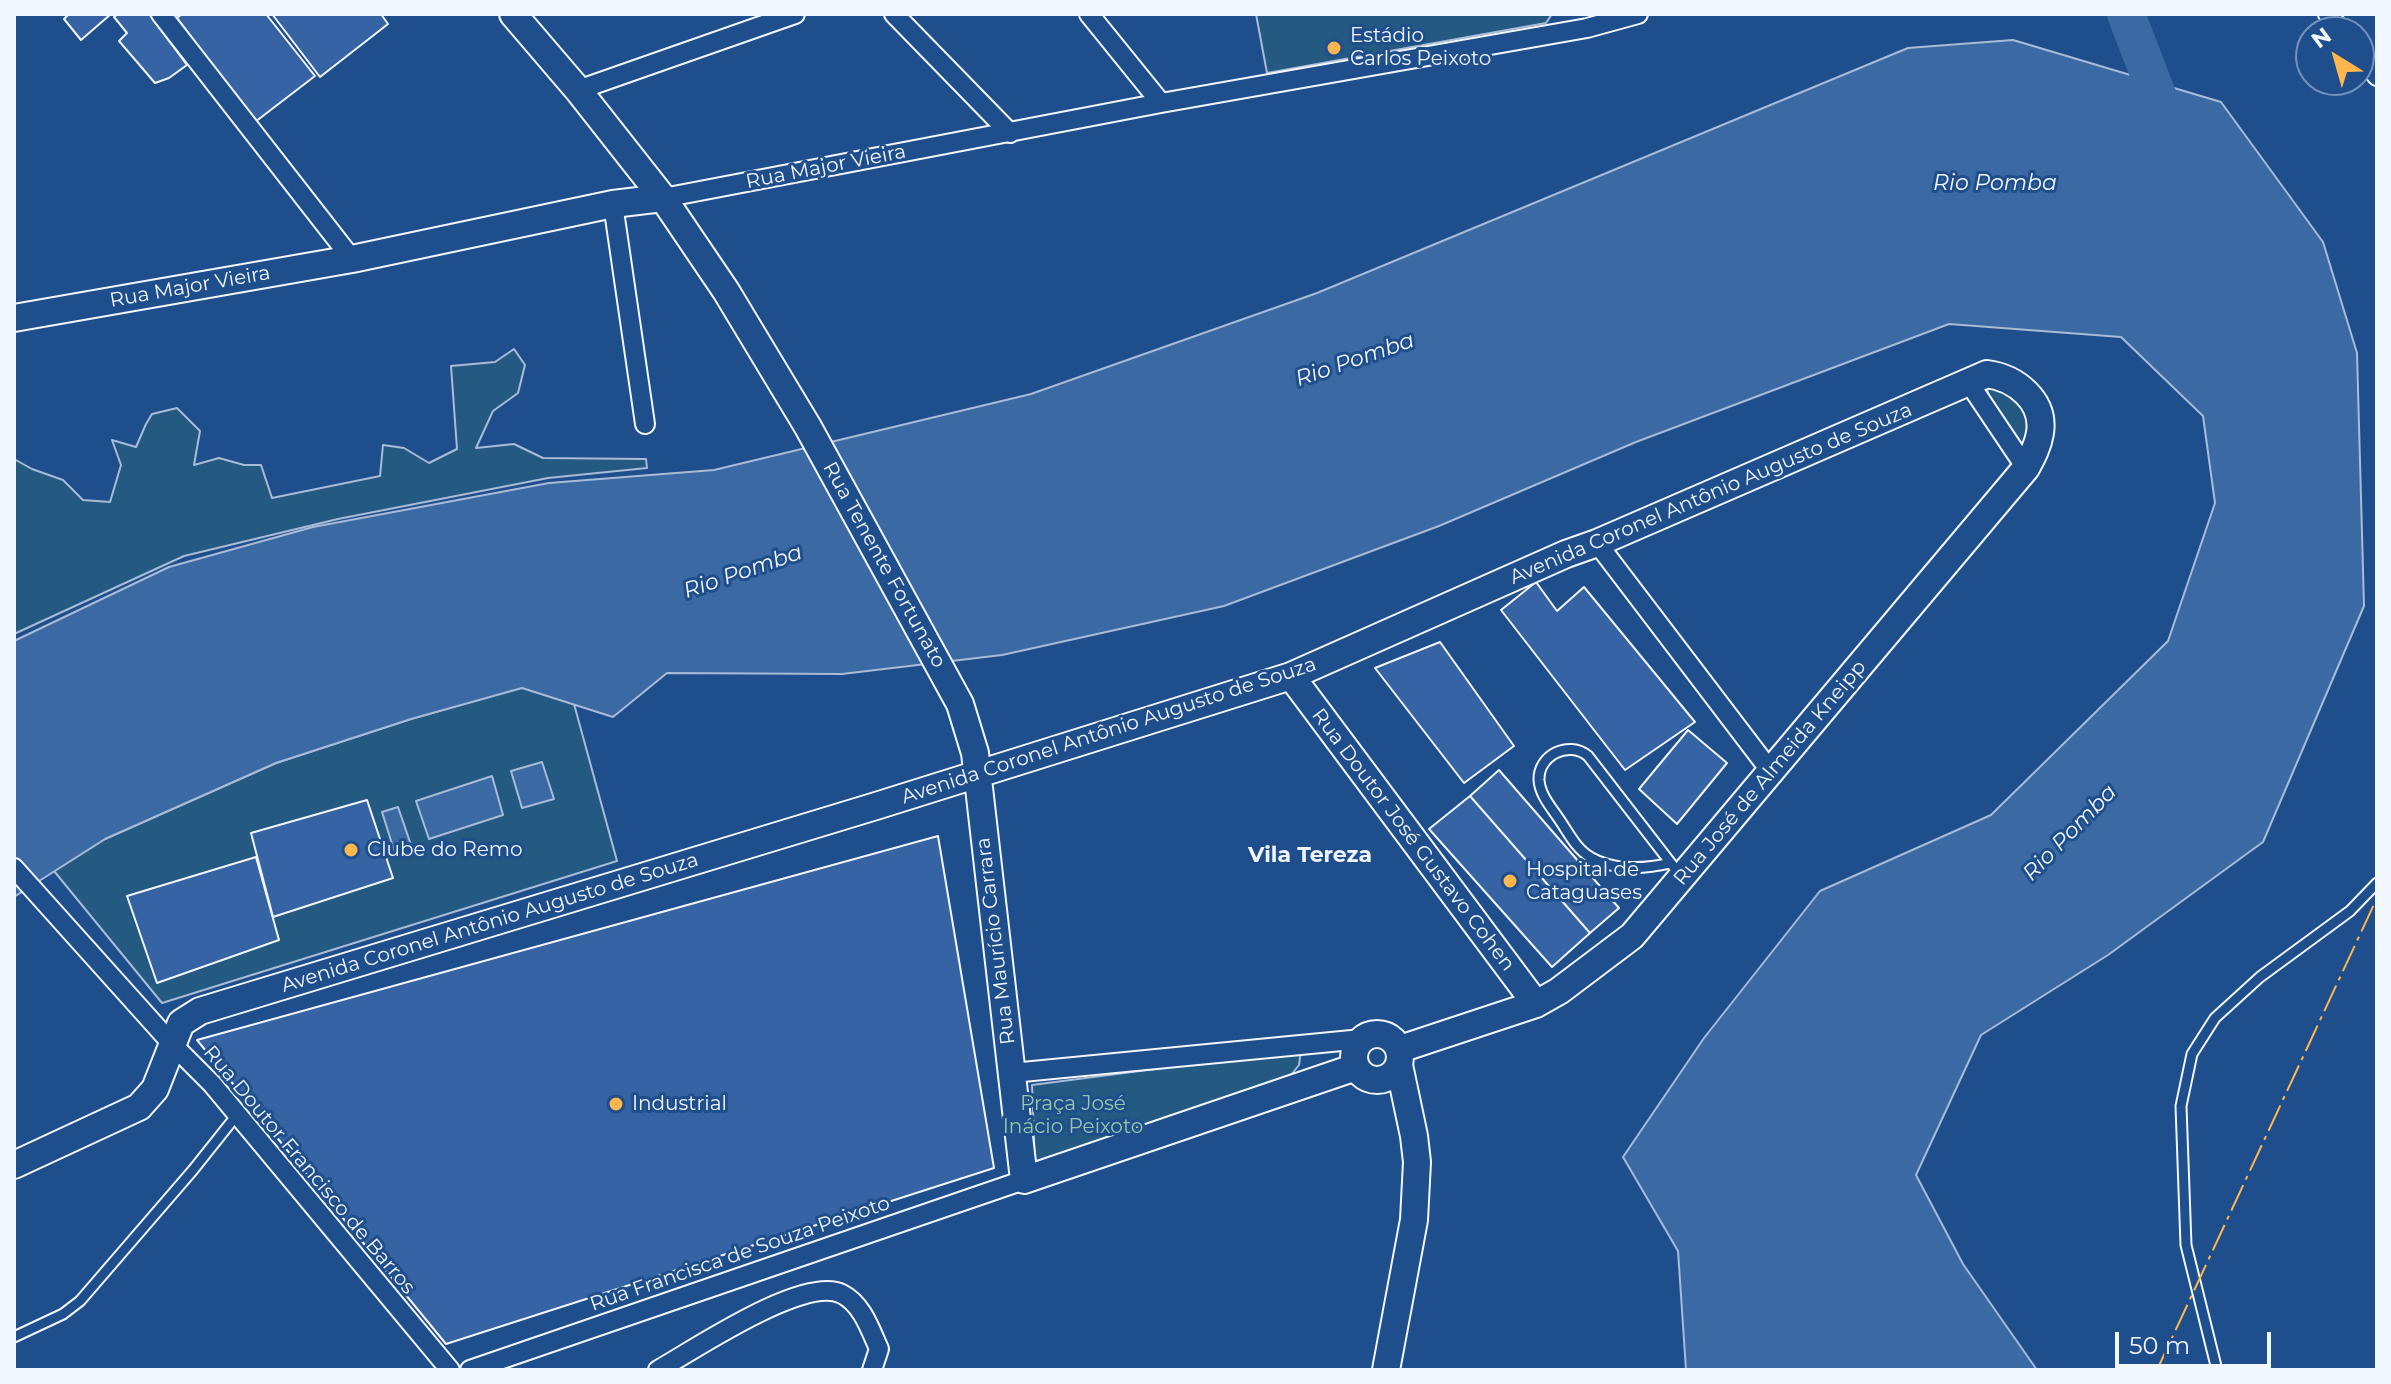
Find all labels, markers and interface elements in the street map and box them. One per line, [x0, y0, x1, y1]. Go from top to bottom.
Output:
north arrow [2295, 16, 2375, 96]
text: N [2306, 22, 2337, 54]
place label: Estádio Carlos Peixoto [1350, 24, 1491, 71]
marker: Estádio Carlos Peixoto [1325, 39, 1343, 57]
street label: Rua Major Vieira [744, 140, 908, 194]
water label: Rio Pomba [1933, 171, 2057, 197]
street label: Rua Major Vieira [108, 261, 272, 313]
water label: Rio Pomba [1292, 327, 1418, 393]
street label: Avenida Coronel Antônio Augusto de Souza [1506, 398, 1916, 590]
street label: Rua Tenente Fortunato [817, 458, 951, 672]
water label: Rio Pomba [680, 539, 806, 605]
street label: Avenida Coronel Antônio Augusto de Souza [899, 652, 1319, 810]
street label: Rua José de Almeida Kneipp [1669, 656, 1871, 890]
street label: Rua Doutor José Gustavo Cohen [1306, 704, 1520, 976]
water label: Rio Pomba [2017, 779, 2123, 887]
street label: Rua Maurício Carrara [971, 836, 1021, 1046]
place label: Clube do Remo [367, 838, 523, 862]
marker: Clube do Remo [342, 841, 360, 859]
district label: Vila Tereza [1248, 843, 1372, 869]
street label: Avenida Coronel Antônio Augusto de Souza [279, 848, 701, 998]
place label: Hospital de Cataguases [1526, 858, 1642, 905]
marker: Hospital de Cataguases [1501, 872, 1519, 890]
street label: Rua Doutor Francisco de Barros [198, 1041, 420, 1299]
place label: Industrial [632, 1092, 727, 1116]
park label: Praça José Inácio Peixoto [1003, 1092, 1143, 1139]
marker: Industrial [607, 1095, 625, 1113]
street label: Rua Francisca de Souza Peixoto [587, 1191, 893, 1317]
scale bar [2119, 1316, 2275, 1366]
text: 50 m [2129, 1331, 2190, 1360]

